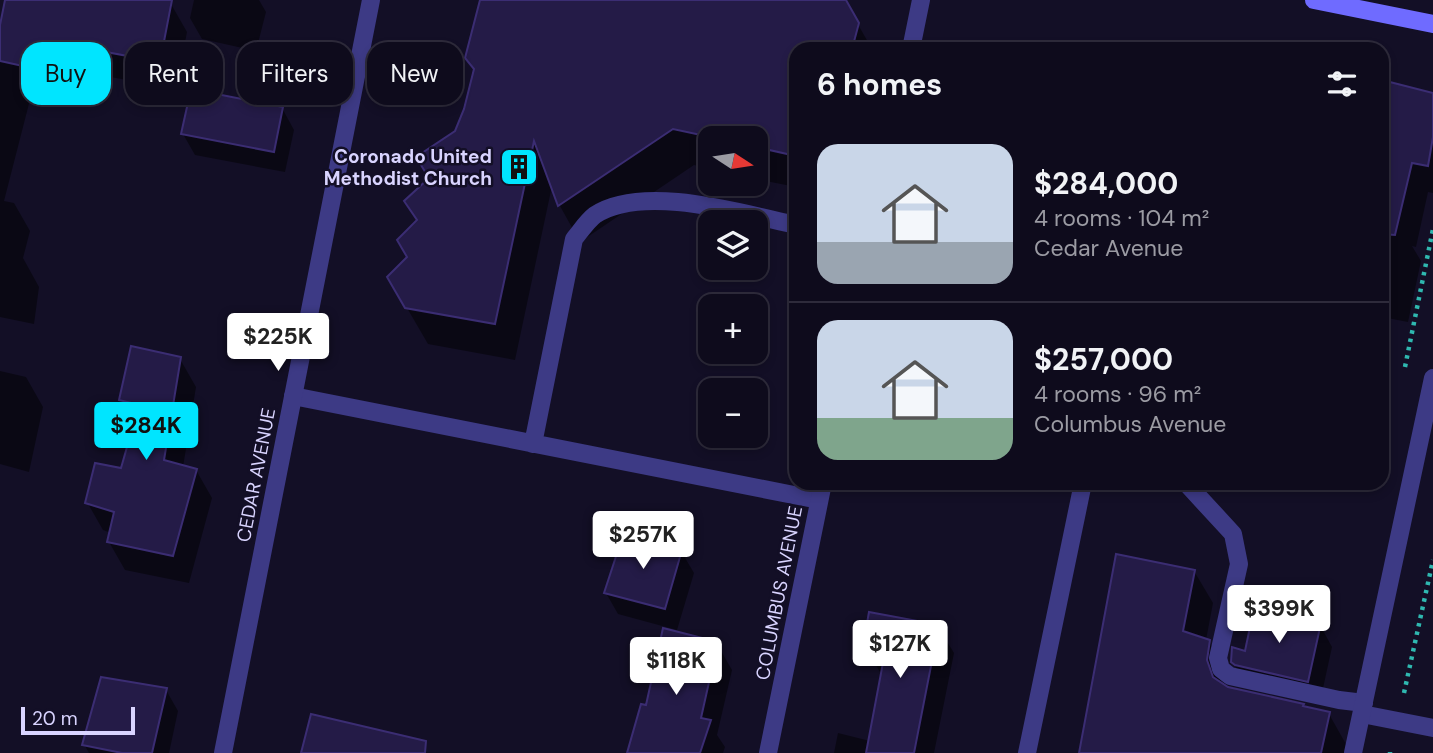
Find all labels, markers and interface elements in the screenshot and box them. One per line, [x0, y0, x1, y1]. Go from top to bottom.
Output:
chip: Buy [21, 42, 111, 105]
chip: Rent [125, 42, 223, 105]
chip: Filters [237, 42, 353, 105]
chip: New [367, 42, 463, 105]
text: 6 homes [817, 65, 942, 104]
icon: filters [1323, 65, 1361, 103]
north arrow [698, 126, 768, 196]
map controls [698, 126, 768, 448]
place label: Coronado United Methodist Church [324, 144, 492, 191]
building icon: Coronado United Methodist Church [498, 146, 540, 188]
text: $284,000 [1034, 164, 1178, 203]
icon: home [873, 172, 957, 256]
text: 4 rooms · 104 m² [1034, 203, 1209, 233]
button: layers [698, 210, 768, 280]
text: Cedar Avenue [1034, 233, 1183, 263]
button: + [698, 294, 768, 364]
pin: $225K [229, 314, 327, 373]
text: $225K [243, 321, 313, 351]
text: $257,000 [1034, 340, 1173, 379]
icon: home [873, 348, 957, 432]
button: − [698, 378, 768, 448]
text: 4 rooms · 96 m² [1034, 379, 1201, 409]
pin: $284K [97, 402, 195, 462]
street label: CEDAR AVENUE [231, 406, 281, 544]
text: Columbus Avenue [1034, 409, 1226, 439]
text: $284K [110, 410, 182, 440]
street label: COLUMBUS AVENUE [750, 504, 808, 682]
pin: $257K [594, 512, 692, 571]
text: $257K [609, 519, 677, 549]
pin: $399K [1230, 586, 1328, 645]
text: $399K [1243, 593, 1315, 623]
pin: $127K [851, 620, 949, 680]
text: $127K [869, 628, 931, 658]
pin: $118K [627, 638, 725, 697]
text: $118K [646, 645, 706, 675]
scale bar [21, 704, 135, 736]
text: 20 m [32, 706, 78, 731]

